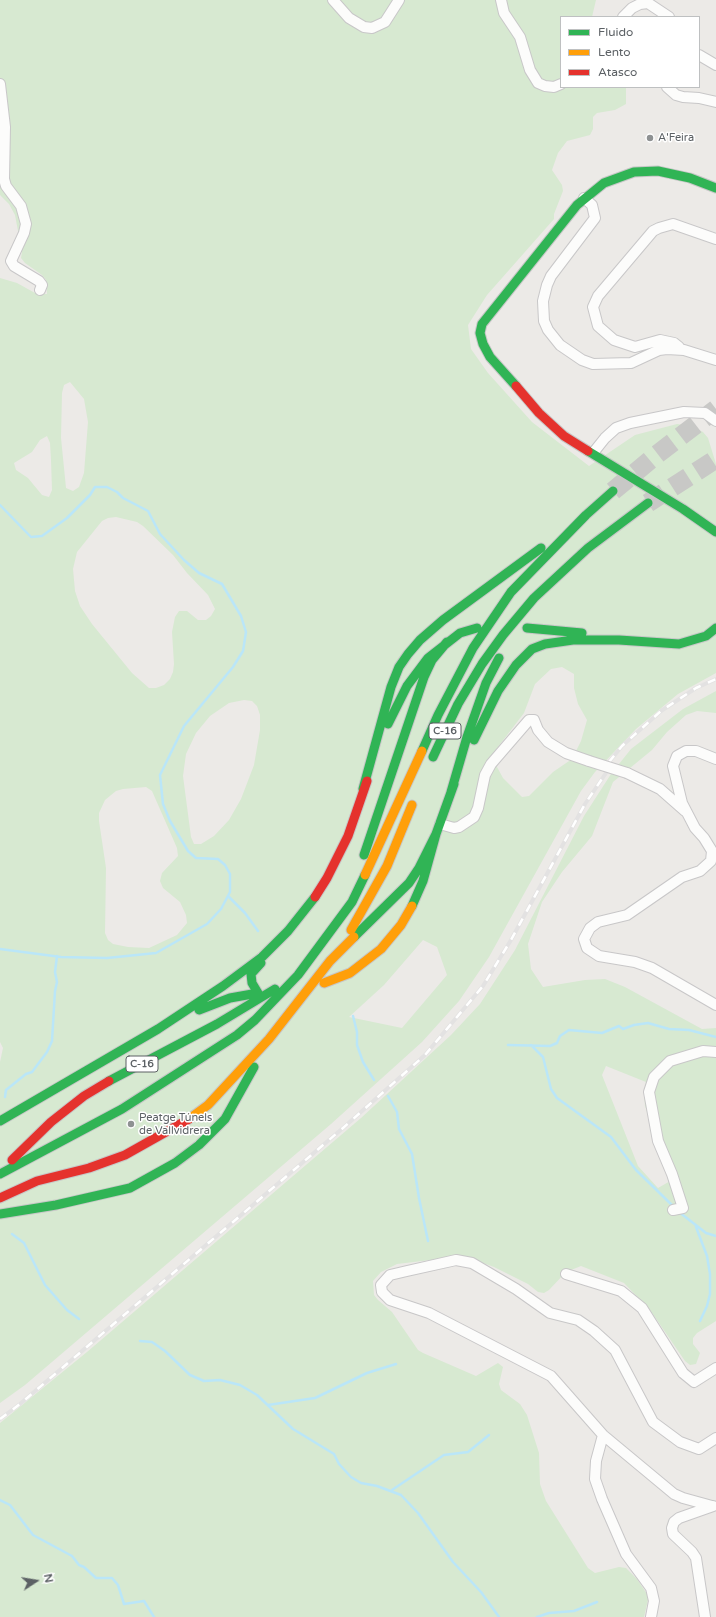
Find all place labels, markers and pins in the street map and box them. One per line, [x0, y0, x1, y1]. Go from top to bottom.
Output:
place label: A'Feira [658, 131, 694, 145]
marker: A'Feira [645, 133, 655, 143]
place label: Peatge Túnels de Vallvidrera [139, 1111, 212, 1137]
marker: Peatge Túnels de Vallvidrera [126, 1119, 136, 1129]

